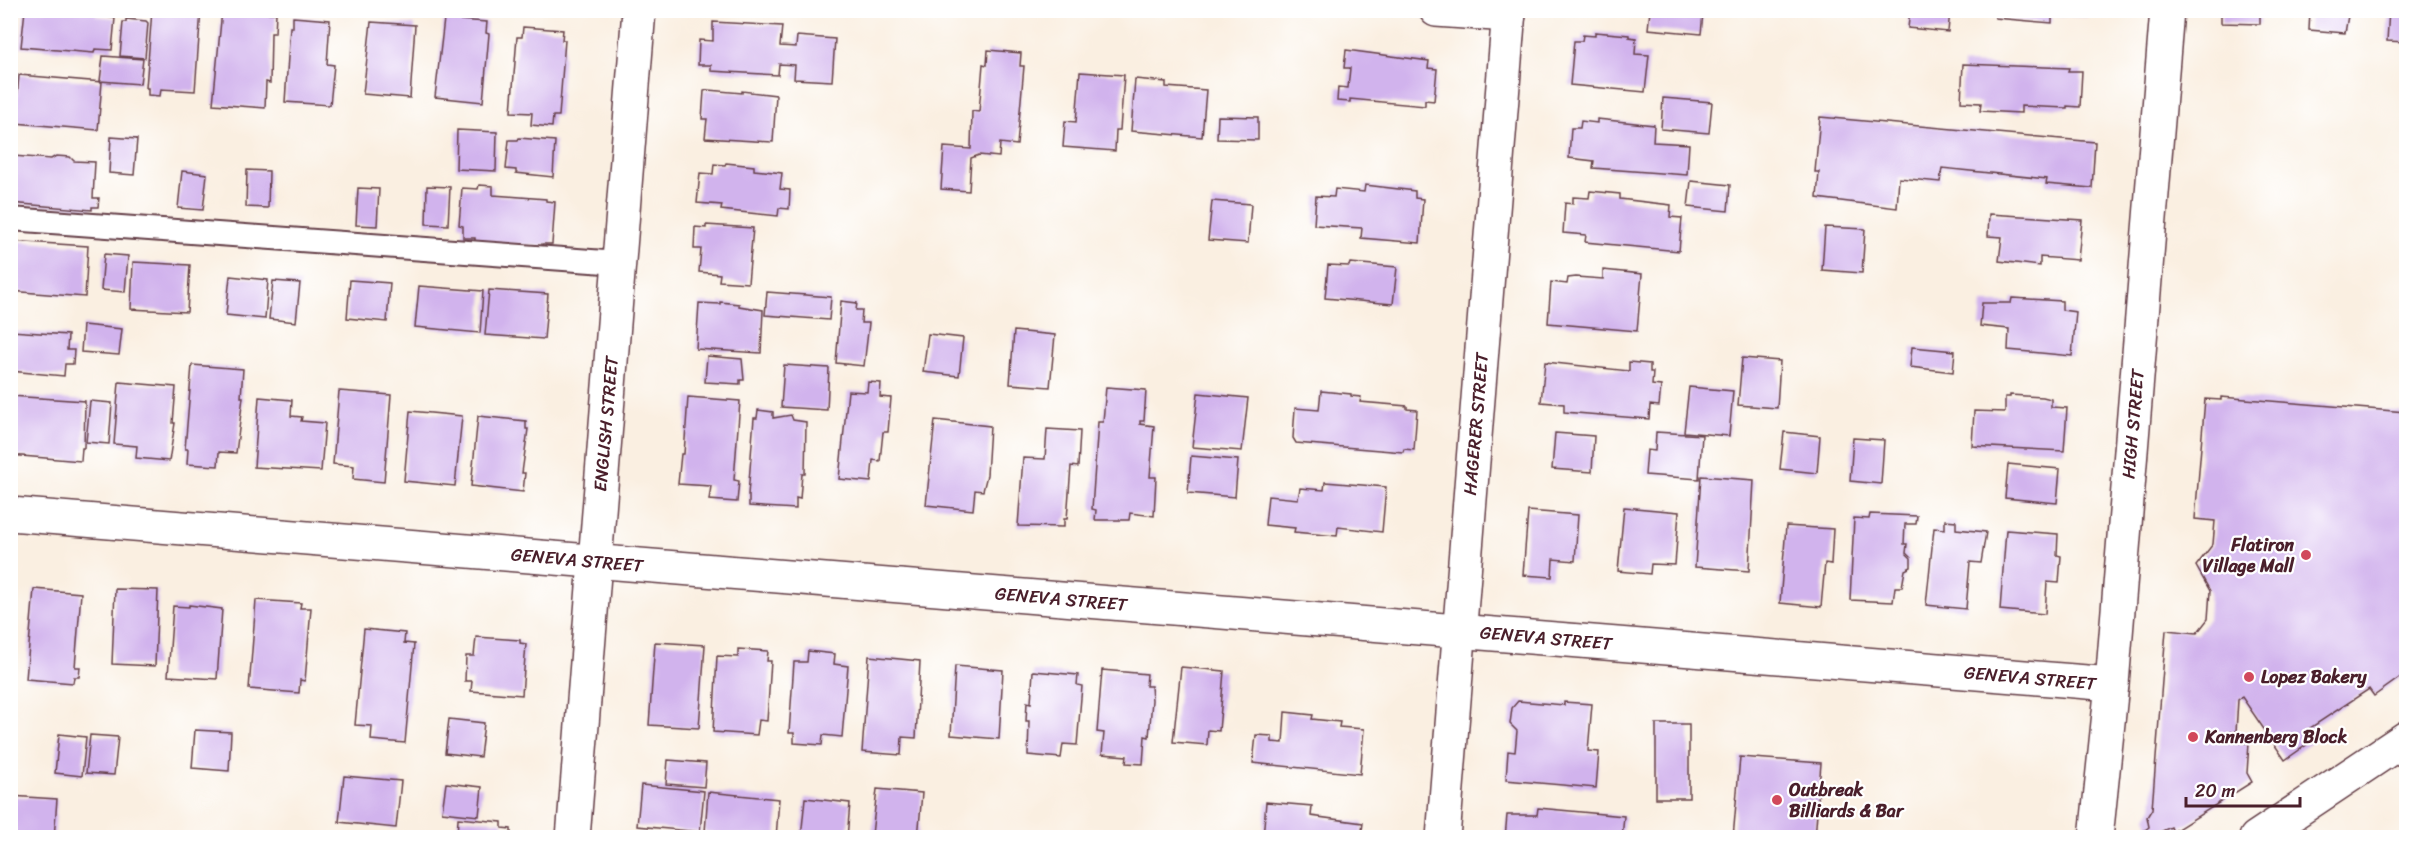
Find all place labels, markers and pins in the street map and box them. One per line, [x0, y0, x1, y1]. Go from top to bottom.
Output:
place label: Flatiron Village Mall [2203, 529, 2295, 582]
marker: Flatiron Village Mall [2299, 548, 2313, 562]
place label: Lopez Bakery [2261, 661, 2367, 693]
marker: Lopez Bakery [2242, 670, 2256, 684]
place label: Kannenberg Block [2204, 721, 2348, 753]
marker: Kannenberg Block [2186, 730, 2200, 744]
place label: Outbreak Billiards & Bar [1789, 774, 1905, 827]
marker: Outbreak Billiards & Bar [1770, 793, 1784, 807]

